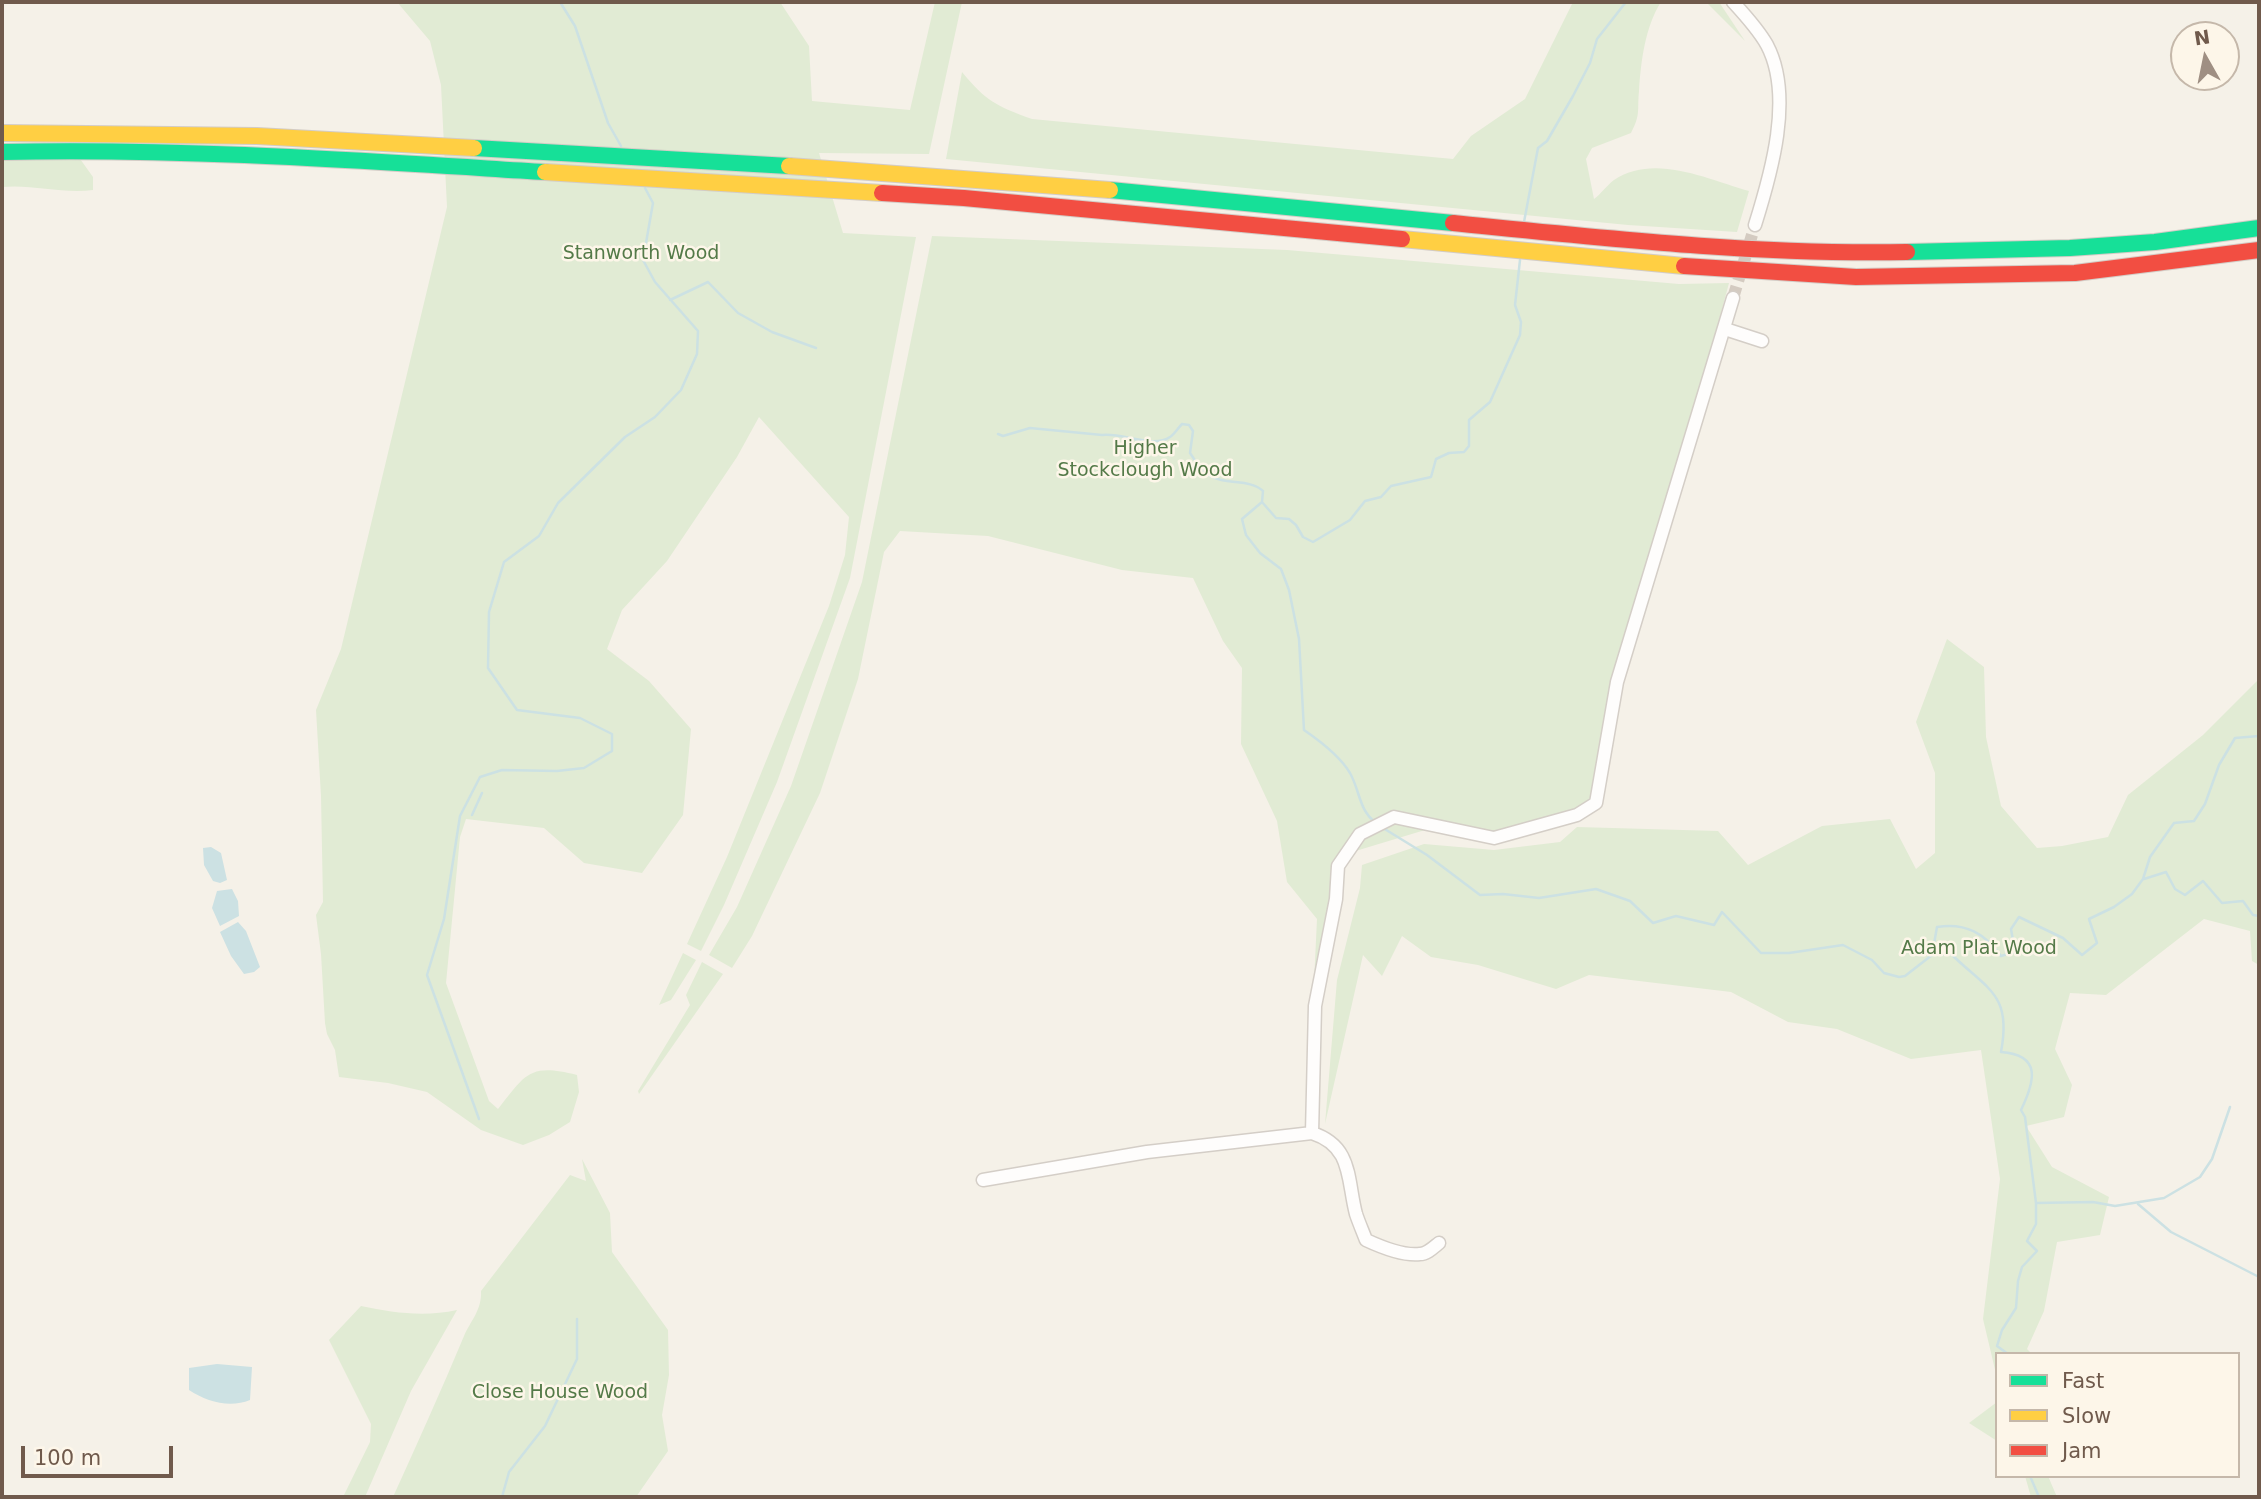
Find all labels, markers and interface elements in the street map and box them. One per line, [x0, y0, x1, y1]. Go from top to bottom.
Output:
north arrow [2170, 21, 2240, 91]
text: N [2192, 25, 2212, 49]
park label: Stanworth Wood [563, 243, 719, 265]
park label: Higher Stockclough Wood [1057, 438, 1233, 482]
park label: Adam Plat Wood [1901, 938, 2057, 960]
legend [1995, 1352, 2240, 1478]
text: Fast [2062, 1369, 2104, 1393]
park label: Close House Wood [472, 1382, 648, 1404]
text: Slow [2062, 1404, 2111, 1428]
scale bar [24, 1432, 177, 1476]
text: Jam [2062, 1439, 2102, 1463]
text: 100 m [34, 1446, 101, 1470]

